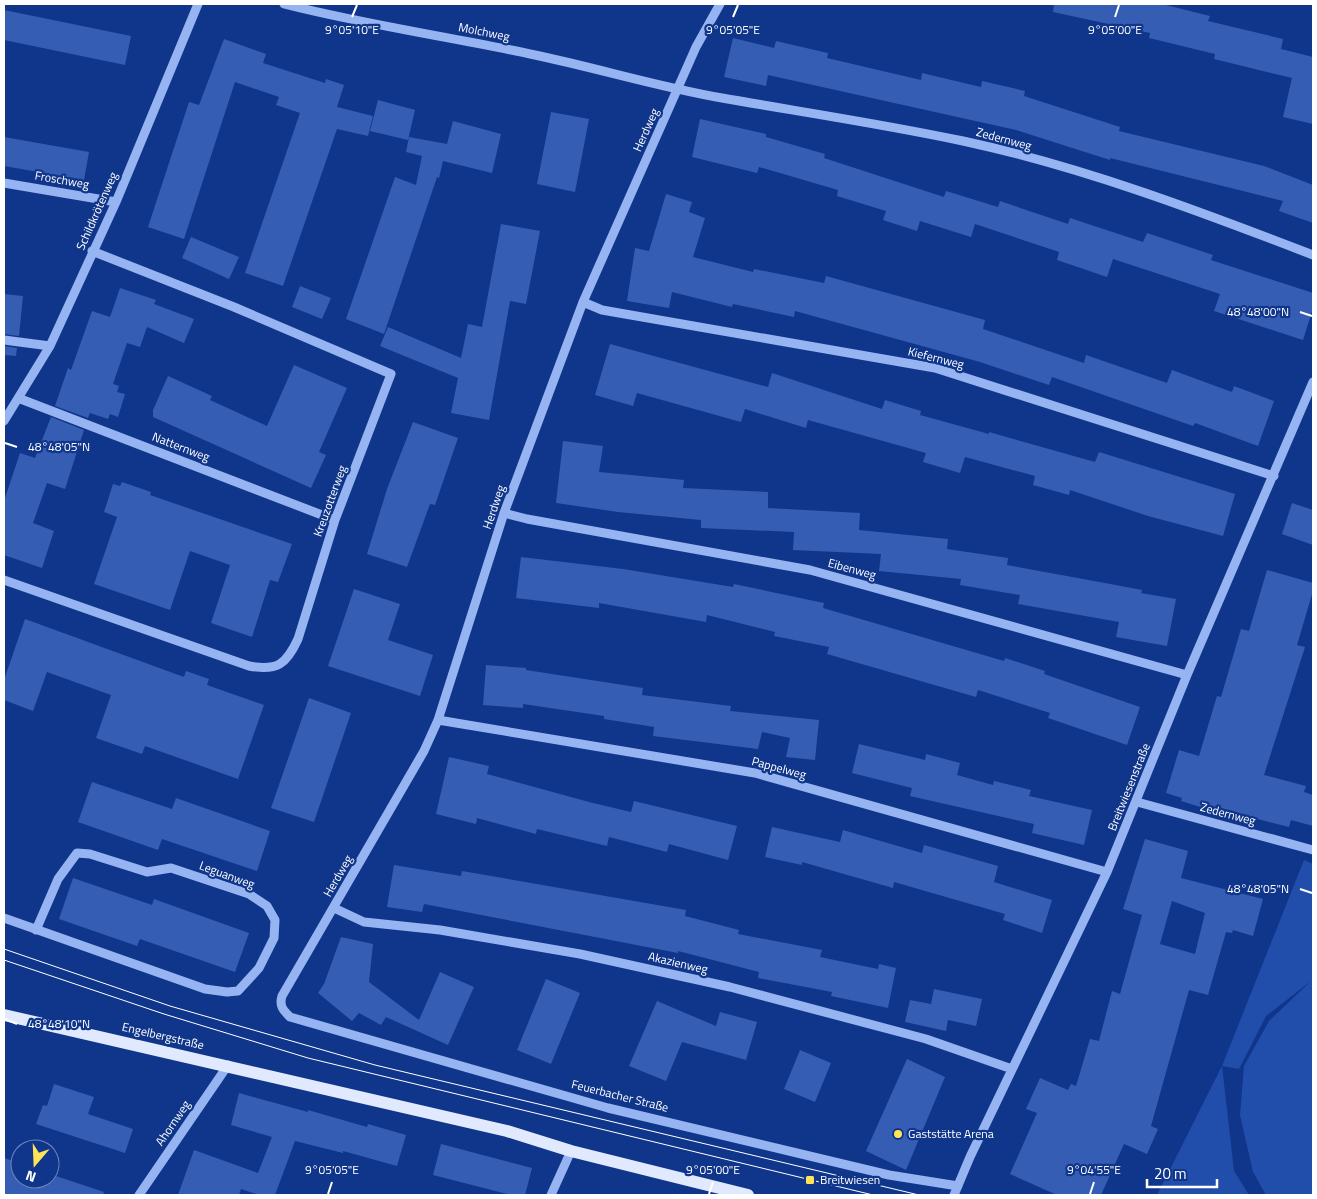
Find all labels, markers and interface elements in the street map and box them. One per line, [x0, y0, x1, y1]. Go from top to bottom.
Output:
street label: Molchweg [457, 17, 511, 46]
text: 9°05'10"E [325, 20, 379, 39]
text: 9°05'05"E [706, 20, 760, 39]
text: 9°05'00"E [1088, 20, 1142, 39]
street label: Herdweg [628, 105, 664, 155]
street label: Zedernweg [974, 122, 1034, 155]
street label: Froschweg [33, 165, 91, 194]
street label: Schildkrötenweg [71, 169, 122, 253]
text: 48°48'00"N [1227, 302, 1289, 321]
street label: Kiefernweg [906, 341, 966, 374]
street label: Natternweg [150, 427, 213, 466]
text: 48°48'05"N [28, 437, 90, 456]
street label: Kreuzotterweg [308, 462, 351, 539]
street label: Herdweg [477, 482, 510, 532]
street label: Eibenweg [826, 553, 878, 584]
street label: Breitwiesenstraße [1102, 740, 1155, 834]
street label: Pappelweg [750, 751, 809, 784]
street label: Zedernweg [1198, 797, 1258, 830]
street label: Herdweg [318, 851, 357, 900]
street label: Leguanweg [197, 856, 258, 893]
text: 48°48'05"N [1227, 879, 1289, 898]
street label: Akazienweg [646, 946, 710, 979]
text: 48°48'10"N [28, 1014, 90, 1033]
street label: Engelbergstraße [120, 1017, 206, 1054]
street label: Feuerbacher Straße [570, 1074, 671, 1117]
street label: Ahornweg [150, 1096, 195, 1149]
place label: Gaststätte Arena [908, 1124, 994, 1143]
marker: Gaststätte Arena [892, 1128, 904, 1140]
north arrow [10, 1139, 60, 1189]
scale bar [1147, 1156, 1217, 1188]
text: 9°05'05"E [305, 1160, 359, 1179]
text: 9°05'00"E [686, 1160, 740, 1179]
text: 9°04'55"E [1067, 1160, 1121, 1179]
text: 20 m [1154, 1162, 1187, 1185]
text: N [23, 1165, 39, 1188]
place label: Breitwiesen [820, 1170, 880, 1189]
marker: Breitwiesen [804, 1174, 816, 1186]

